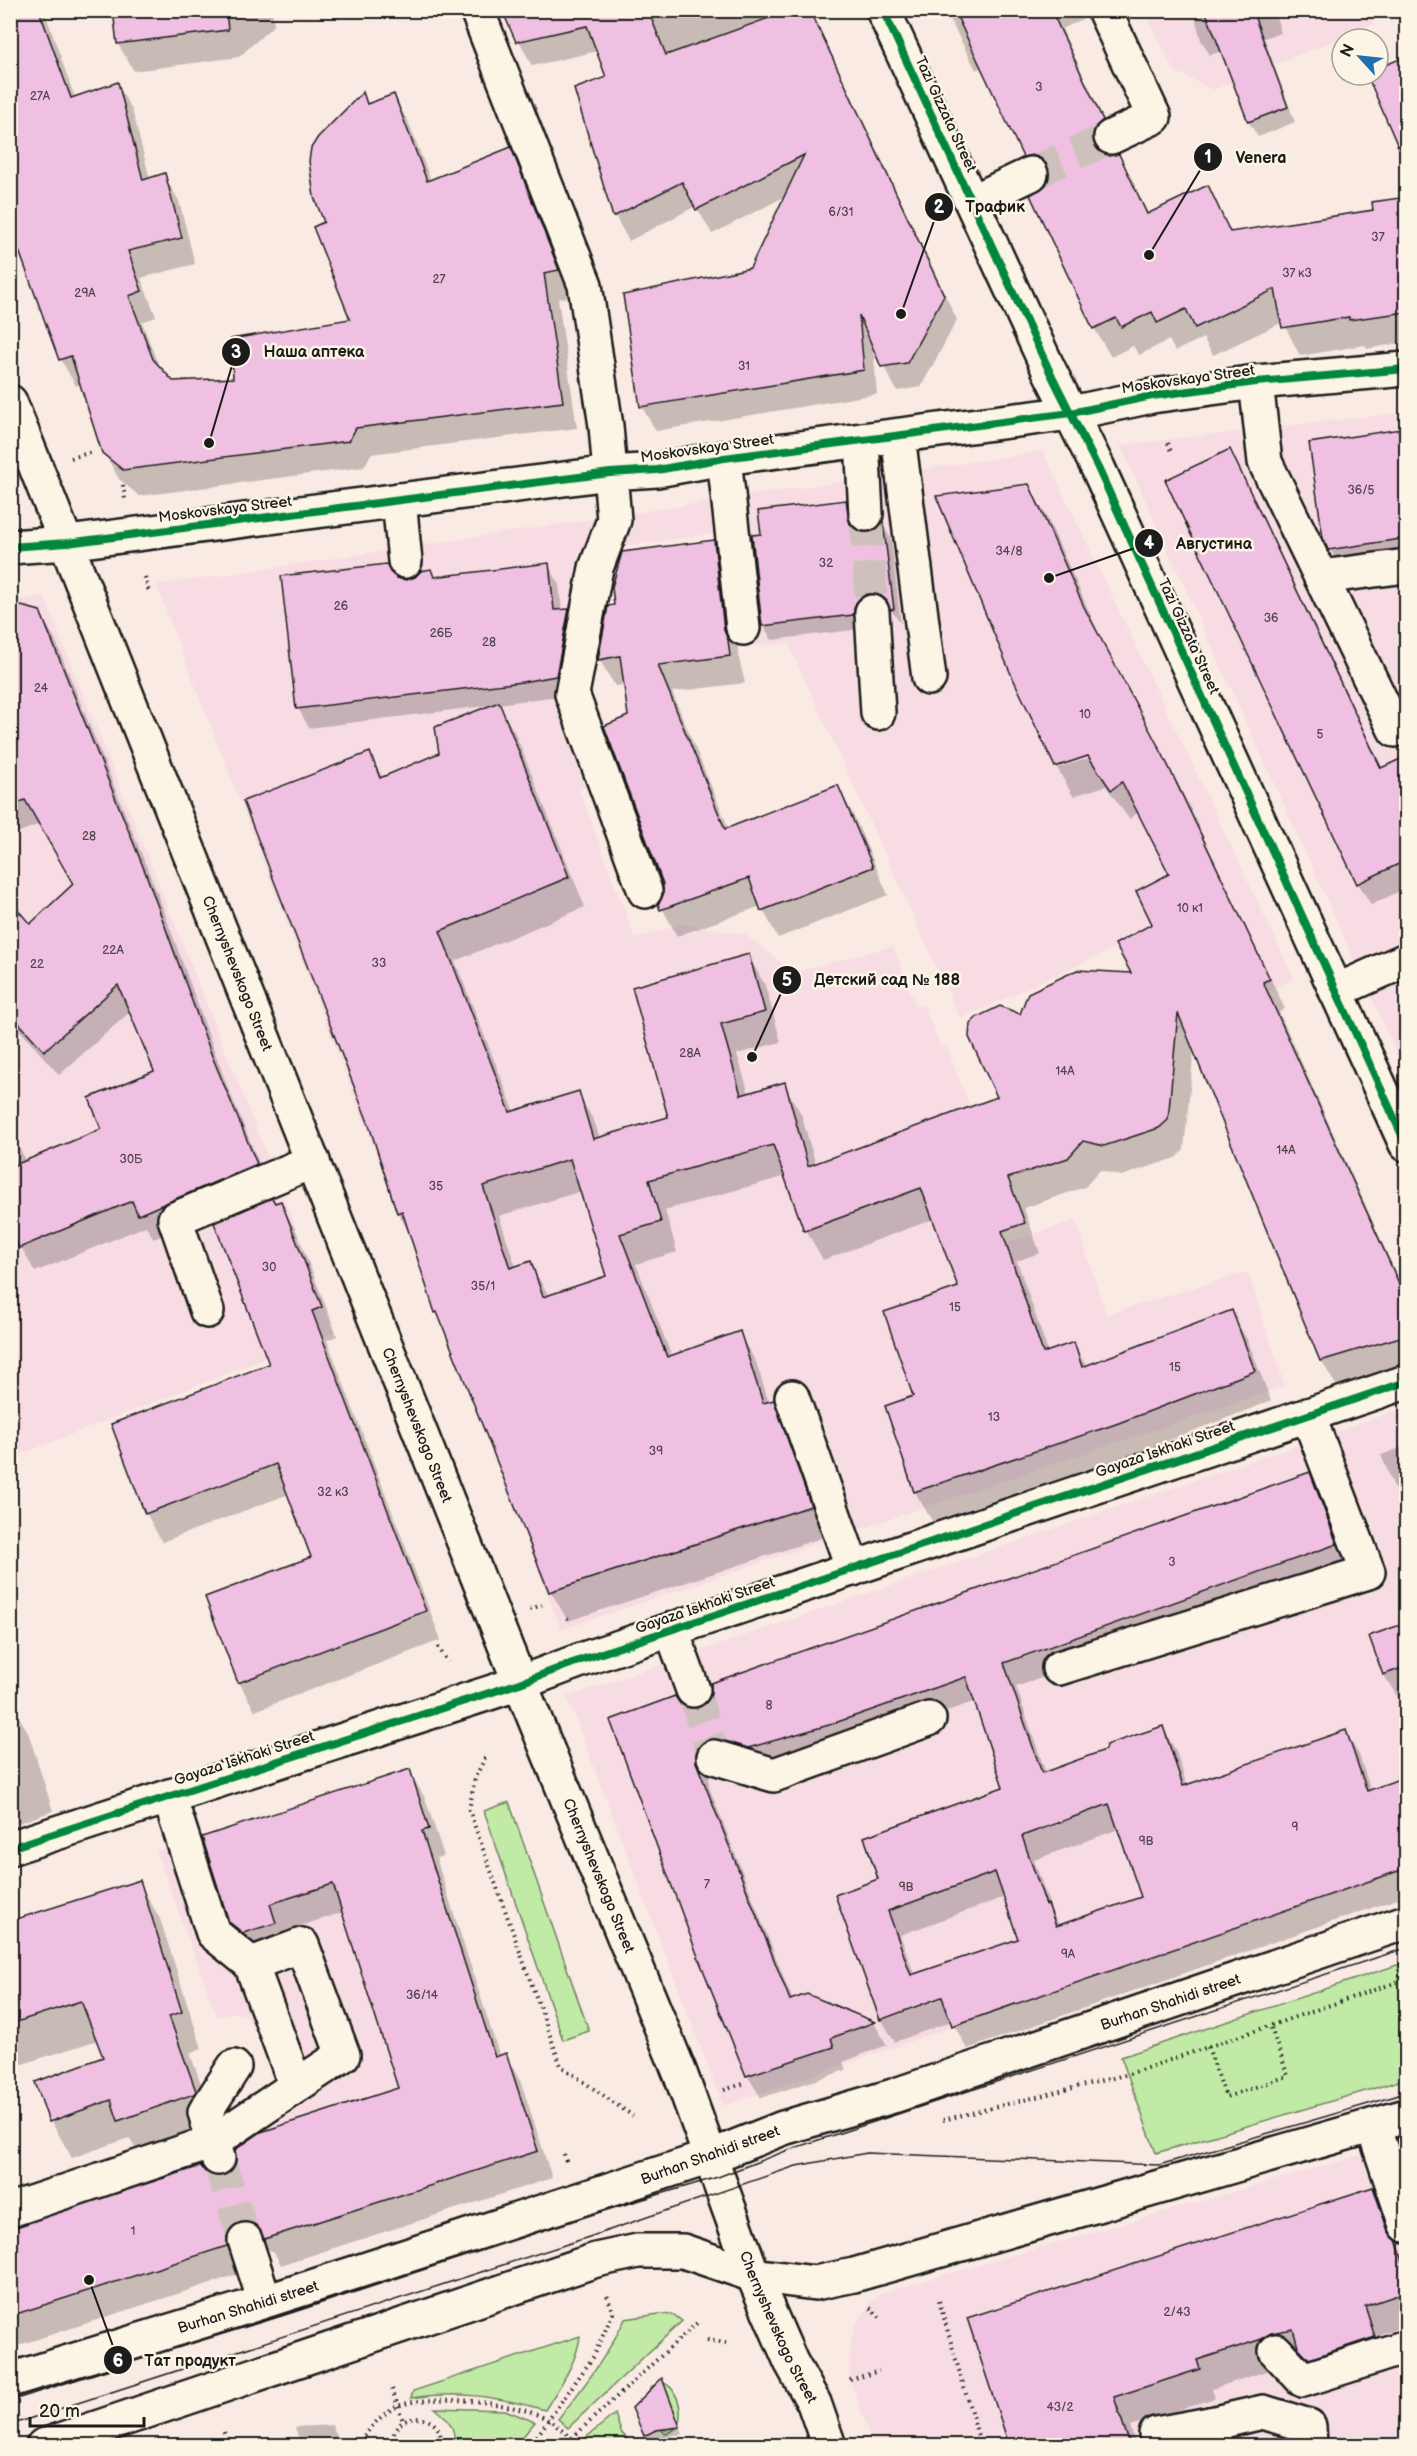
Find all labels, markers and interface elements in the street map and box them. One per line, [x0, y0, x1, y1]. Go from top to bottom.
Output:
north arrow [1330, 27, 1390, 87]
text: N [1337, 41, 1359, 61]
street label: Tazi Gizzata Street [910, 53, 981, 176]
house number: 3 [1035, 80, 1043, 95]
house number: 27А [30, 89, 51, 104]
callout: Venera [1193, 140, 1298, 174]
text: 1 [1204, 147, 1212, 168]
text: Venera [1235, 149, 1287, 168]
callout: Трафик [924, 190, 1037, 224]
text: 2 [934, 197, 945, 218]
text: Трафик [965, 198, 1025, 217]
house number: 6/31 [829, 205, 853, 220]
house number: 37 [1371, 230, 1385, 245]
house number: 37 к3 [1282, 266, 1312, 281]
house number: 27 [433, 272, 446, 287]
house number: 29А [74, 286, 96, 301]
callout: Наша аптека [221, 335, 376, 369]
text: 3 [231, 342, 241, 363]
text: Наша аптека [264, 343, 365, 362]
house number: 31 [738, 359, 750, 374]
street label: Moskovskaya Street [1120, 361, 1256, 398]
street label: Moskovskaya Street [639, 430, 775, 467]
house number: 36/5 [1347, 483, 1375, 498]
street label: Moskovskaya Street [157, 492, 293, 527]
callout: Августина [1134, 526, 1264, 560]
text: 4 [1144, 533, 1155, 554]
text: Августина [1175, 535, 1253, 554]
house number: 34/8 [995, 544, 1023, 559]
house number: 32 [819, 556, 833, 571]
street label: Tazi Gizzata Street [1153, 575, 1224, 698]
house number: 26 [334, 599, 348, 614]
house number: 36 [1264, 611, 1278, 626]
house number: 26Б [430, 626, 453, 641]
house number: 28 [482, 635, 496, 650]
house number: 24 [34, 681, 49, 696]
house number: 10 [1079, 707, 1091, 722]
house number: 5 [1317, 727, 1324, 742]
house number: 28 [82, 829, 96, 844]
street label: Chernyshevskogo Street [198, 893, 277, 1054]
house number: 10 к1 [1177, 901, 1203, 916]
house number: 22А [102, 943, 124, 958]
house number: 33 [372, 956, 386, 971]
house number: 22 [30, 957, 44, 972]
callout: Детский сад № 188 [772, 963, 972, 997]
text: 5 [782, 970, 792, 991]
text: Детский сад № 188 [814, 971, 960, 990]
house number: 28А [679, 1046, 701, 1061]
house number: 14А [1055, 1064, 1075, 1079]
house number: 14А [1276, 1143, 1296, 1158]
house number: 30Б [120, 1152, 143, 1167]
house number: 35 [429, 1179, 443, 1194]
house number: 30 [262, 1260, 276, 1275]
house number: 35/1 [471, 1279, 495, 1294]
house number: 15 [949, 1300, 961, 1315]
street label: Chernyshevskogo Street [377, 1345, 456, 1506]
house number: 15 [1169, 1360, 1181, 1375]
house number: 13 [988, 1410, 1000, 1425]
street label: Gayaza Iskhaki Street [1093, 1417, 1238, 1482]
house number: 39 [649, 1444, 663, 1459]
house number: 32 к3 [317, 1485, 349, 1500]
house number: 3 [1168, 1555, 1176, 1570]
street label: Gayaza Iskhaki Street [633, 1573, 778, 1638]
house number: 8 [766, 1698, 773, 1713]
street label: Gayaza Iskhaki Street [172, 1727, 317, 1790]
street label: Chernyshevskogo Street [558, 1796, 639, 1956]
house number: 9 [1292, 1820, 1299, 1835]
house number: 9В [1139, 1834, 1154, 1849]
house number: 7 [704, 1877, 710, 1892]
house number: 9В [899, 1880, 914, 1895]
house number: 9А [1061, 1947, 1076, 1962]
street label: Burhan Shahidi street [1098, 1970, 1243, 2035]
house number: 36/14 [406, 1988, 439, 2003]
street label: Burhan Shahidi street [638, 2121, 783, 2189]
house number: 1 [131, 2224, 135, 2239]
street label: Chernyshevskogo Street [735, 2249, 821, 2407]
street label: Burhan Shahidi street [175, 2276, 321, 2338]
house number: 2/43 [1163, 2305, 1191, 2320]
callout: Тат продукт [103, 2343, 248, 2377]
text: 6 [113, 2351, 124, 2372]
text: Тат продукт [144, 2352, 236, 2371]
scale bar [30, 2390, 144, 2428]
house number: 43/2 [1046, 2400, 1074, 2415]
text: 20 m [39, 2401, 80, 2422]

